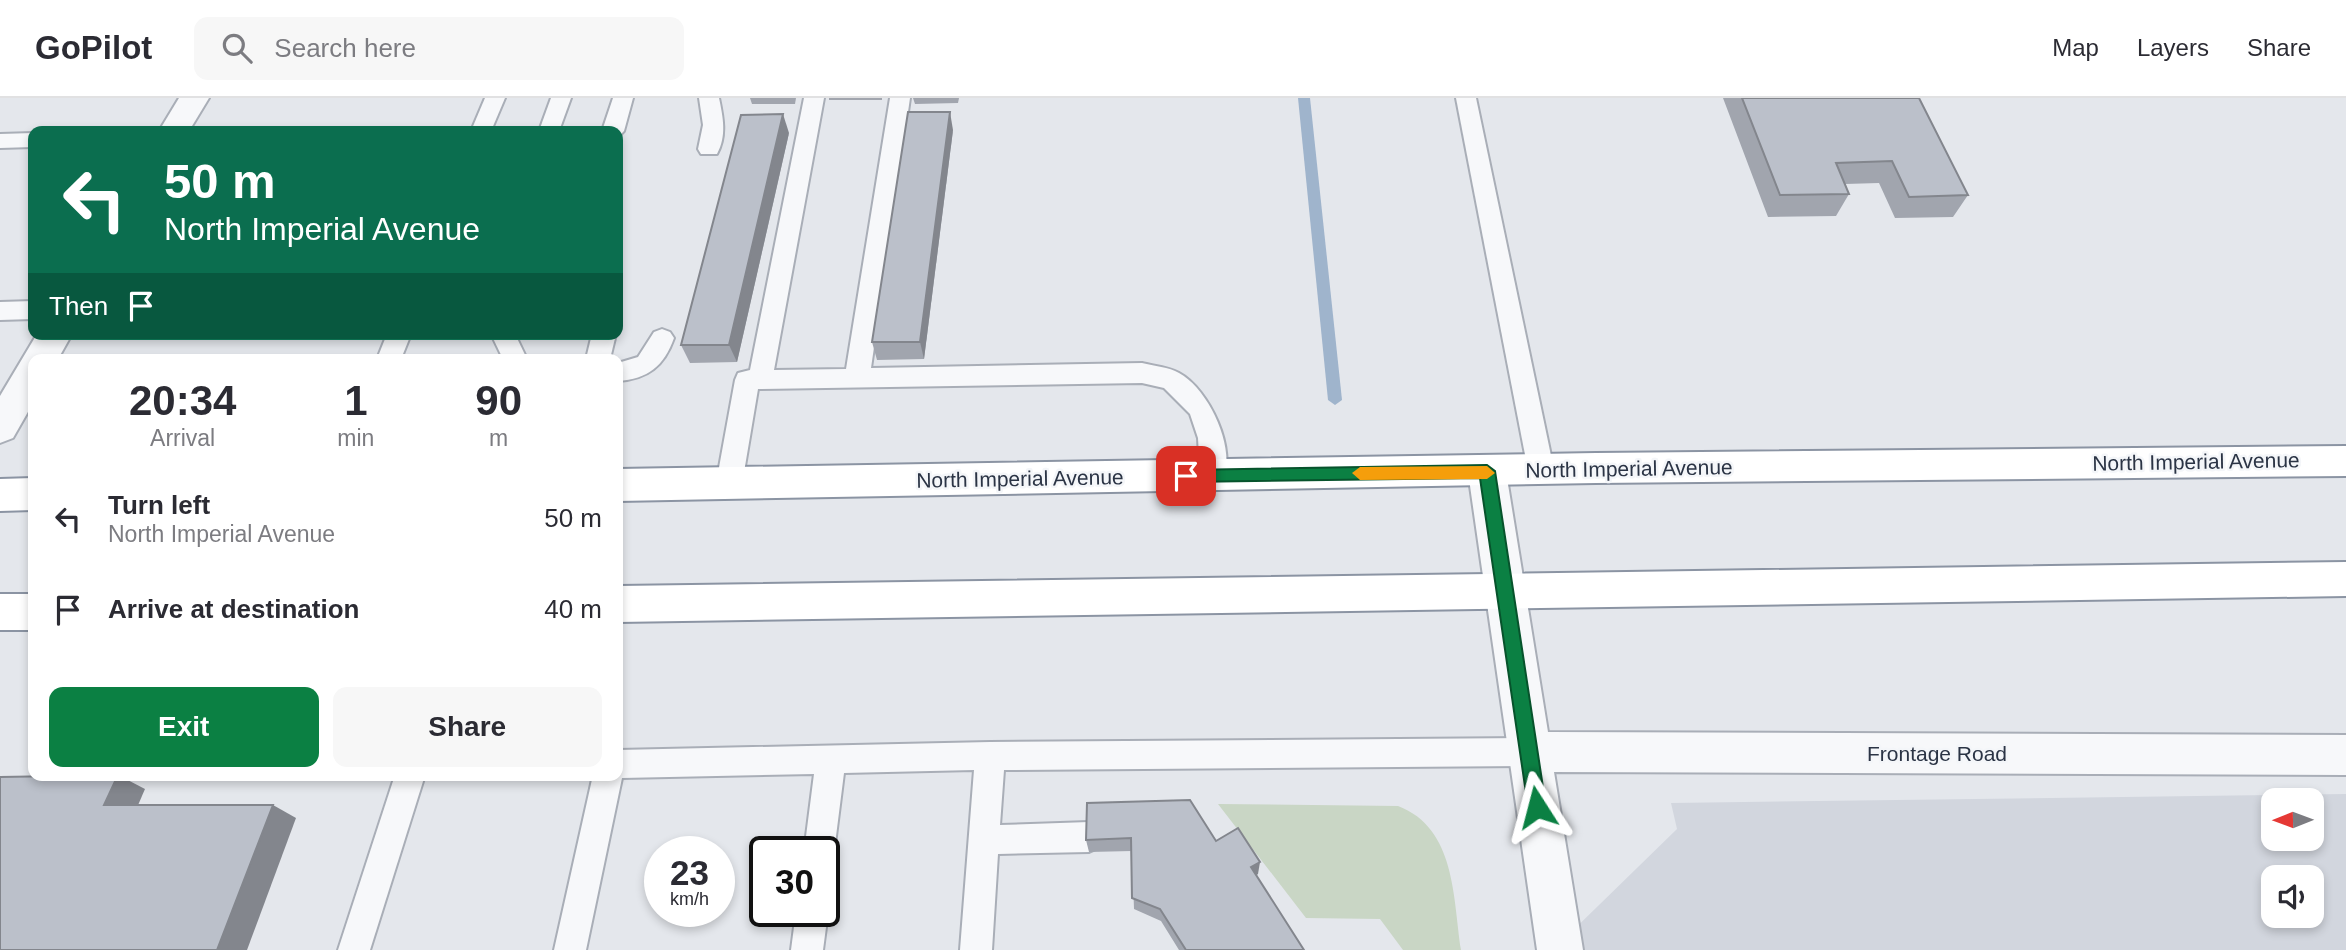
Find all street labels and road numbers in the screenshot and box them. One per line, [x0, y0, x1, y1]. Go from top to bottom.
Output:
street label: North Imperial Avenue [2092, 448, 2300, 475]
street label: North Imperial Avenue [1525, 455, 1733, 482]
street label: North Imperial Avenue [916, 465, 1124, 492]
street label: Frontage Road [1867, 742, 2007, 765]

